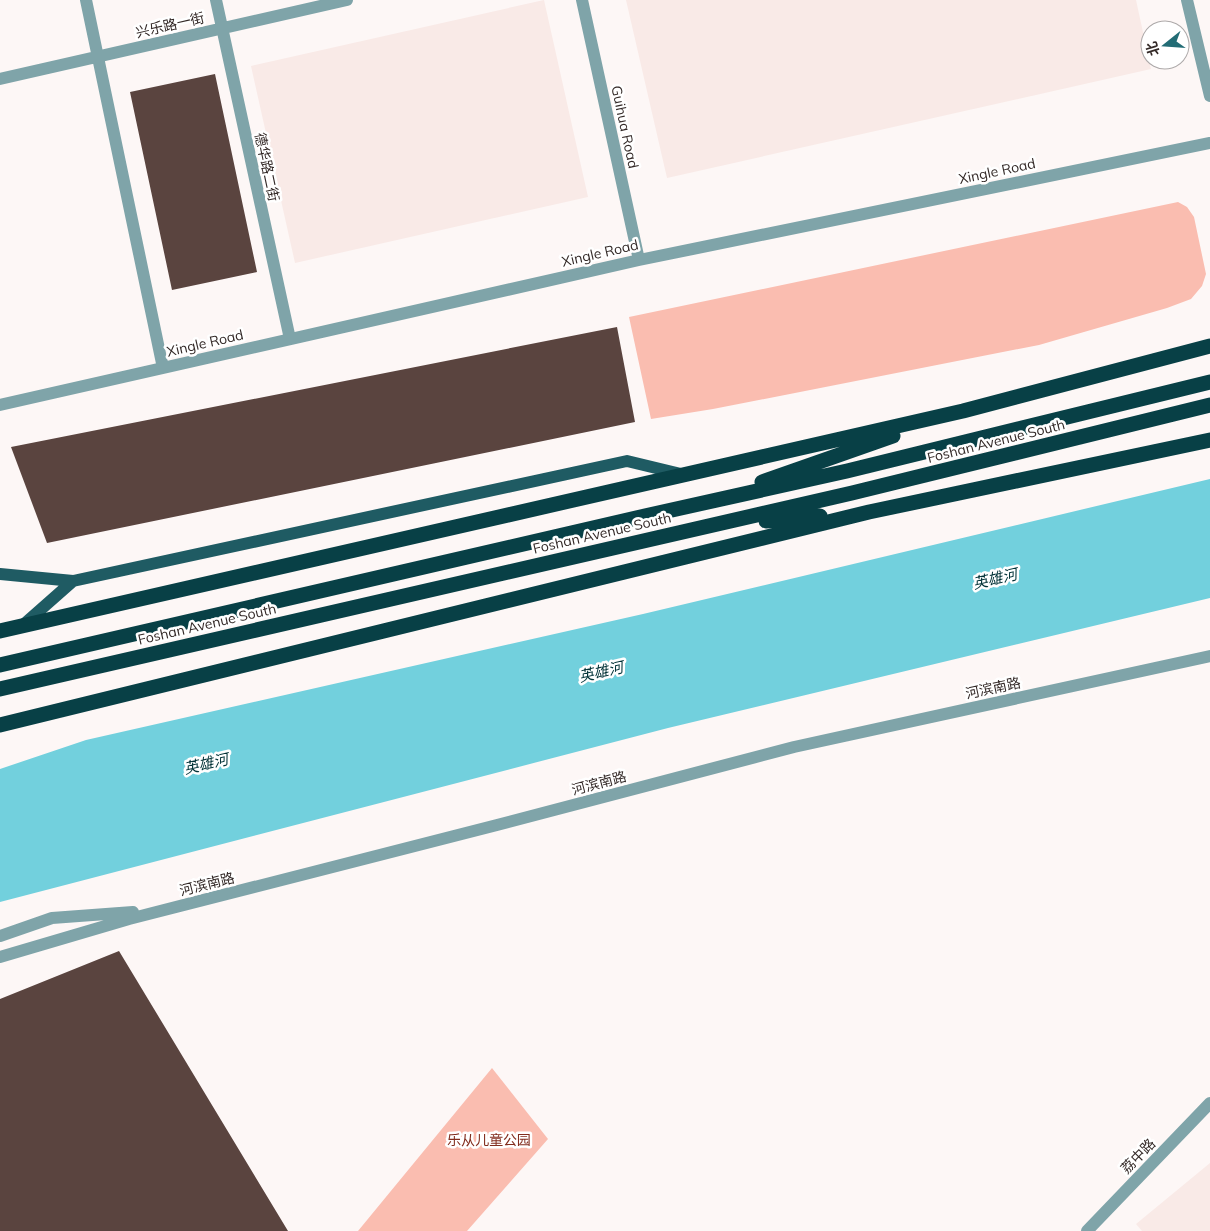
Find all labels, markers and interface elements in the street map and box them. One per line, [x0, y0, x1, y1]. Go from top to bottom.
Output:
street label: 兴乐路一街 [134, 8, 206, 42]
north arrow [1140, 20, 1190, 70]
text: 北 [1142, 39, 1163, 58]
street label: Guihua Road [607, 84, 643, 170]
street label: 德华路二街 [251, 131, 283, 203]
street label: Xingle Road [957, 154, 1037, 188]
street label: Xingle Road [560, 235, 640, 271]
street label: Xingle Road [165, 325, 245, 361]
street label: Foshan Avenue South [925, 415, 1067, 467]
street label: Foshan Avenue South [531, 508, 673, 558]
water label: 英雄河 [971, 564, 1022, 593]
street label: Foshan Avenue South [136, 599, 278, 649]
water label: 英雄河 [577, 657, 628, 686]
street label: 河滨南路 [964, 673, 1022, 703]
water label: 英雄河 [182, 749, 233, 778]
street label: 河滨南路 [570, 767, 628, 799]
street label: 河滨南路 [178, 868, 236, 900]
park label: 乐从儿童公园 [447, 1131, 531, 1149]
street label: 荔中路 [1117, 1135, 1159, 1177]

